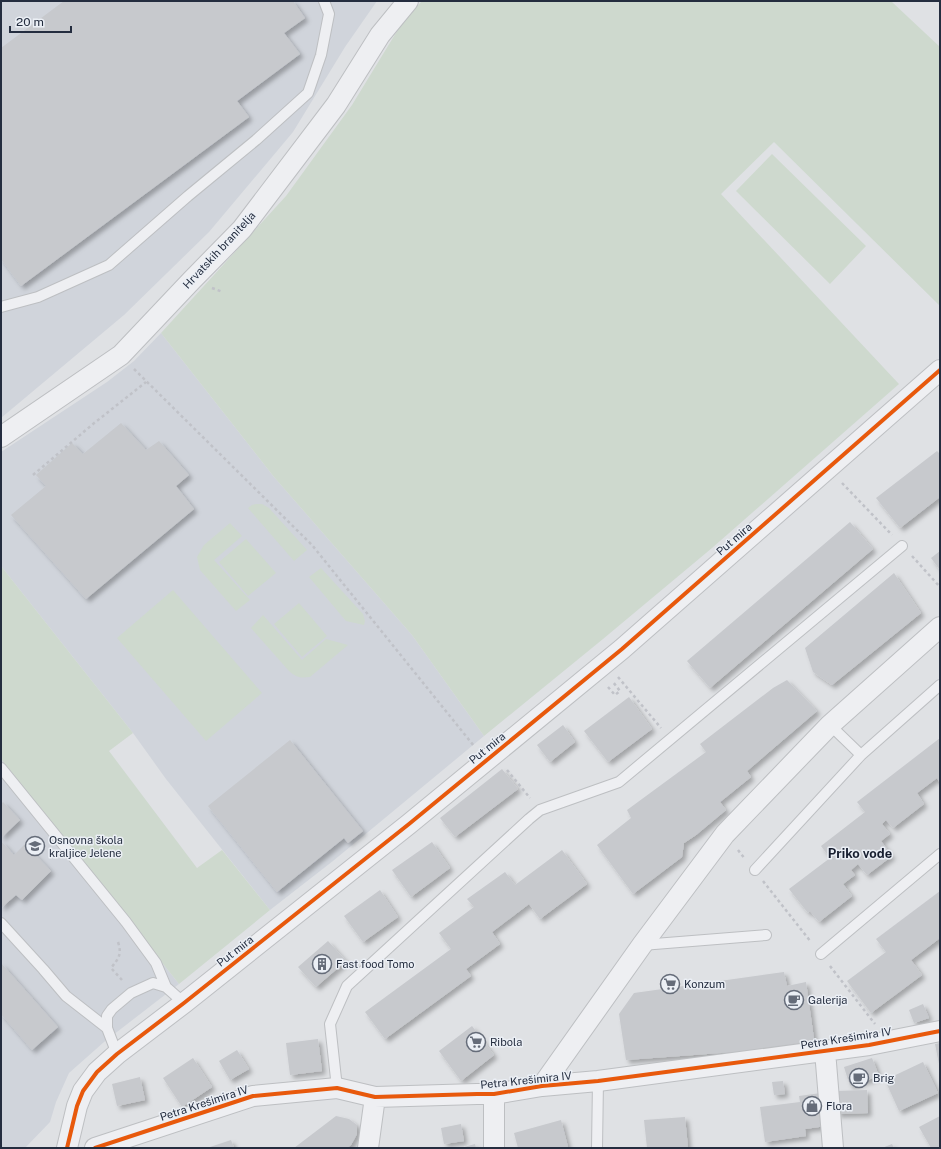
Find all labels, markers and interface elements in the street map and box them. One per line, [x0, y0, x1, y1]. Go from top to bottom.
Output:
scale bar [10, 8, 71, 34]
text: 20 m [16, 15, 44, 29]
street label: Hrvatskih branitelja [180, 209, 258, 291]
street label: Put mira [714, 520, 754, 558]
street label: Put mira [467, 730, 507, 766]
place label: Osnovna škola kraljice Jelene [49, 834, 123, 859]
school or university icon: Osnovna škola kraljice Jelene [24, 835, 46, 857]
district label: Priko vode [828, 846, 892, 861]
street label: Put mira [214, 933, 256, 969]
building icon: Fast food Tomo [311, 953, 333, 975]
place label: Fast food Tomo [336, 958, 415, 970]
supermarket icon: Konzum [659, 973, 681, 995]
place label: Konzum [684, 978, 725, 990]
cafe icon: Galerija [783, 989, 805, 1011]
place label: Galerija [808, 994, 847, 1006]
street label: Petra Krešimira IV [800, 1025, 893, 1051]
supermarket icon: Ribola [465, 1031, 487, 1053]
place label: Ribola [490, 1036, 522, 1048]
cafe icon: Brig [848, 1067, 870, 1089]
street label: Petra Krešimira IV [480, 1069, 573, 1091]
place label: Brig [873, 1072, 894, 1084]
street label: Petra Krešimira IV [158, 1083, 250, 1123]
shop icon: Flora [801, 1095, 823, 1117]
place label: Flora [826, 1100, 852, 1112]

